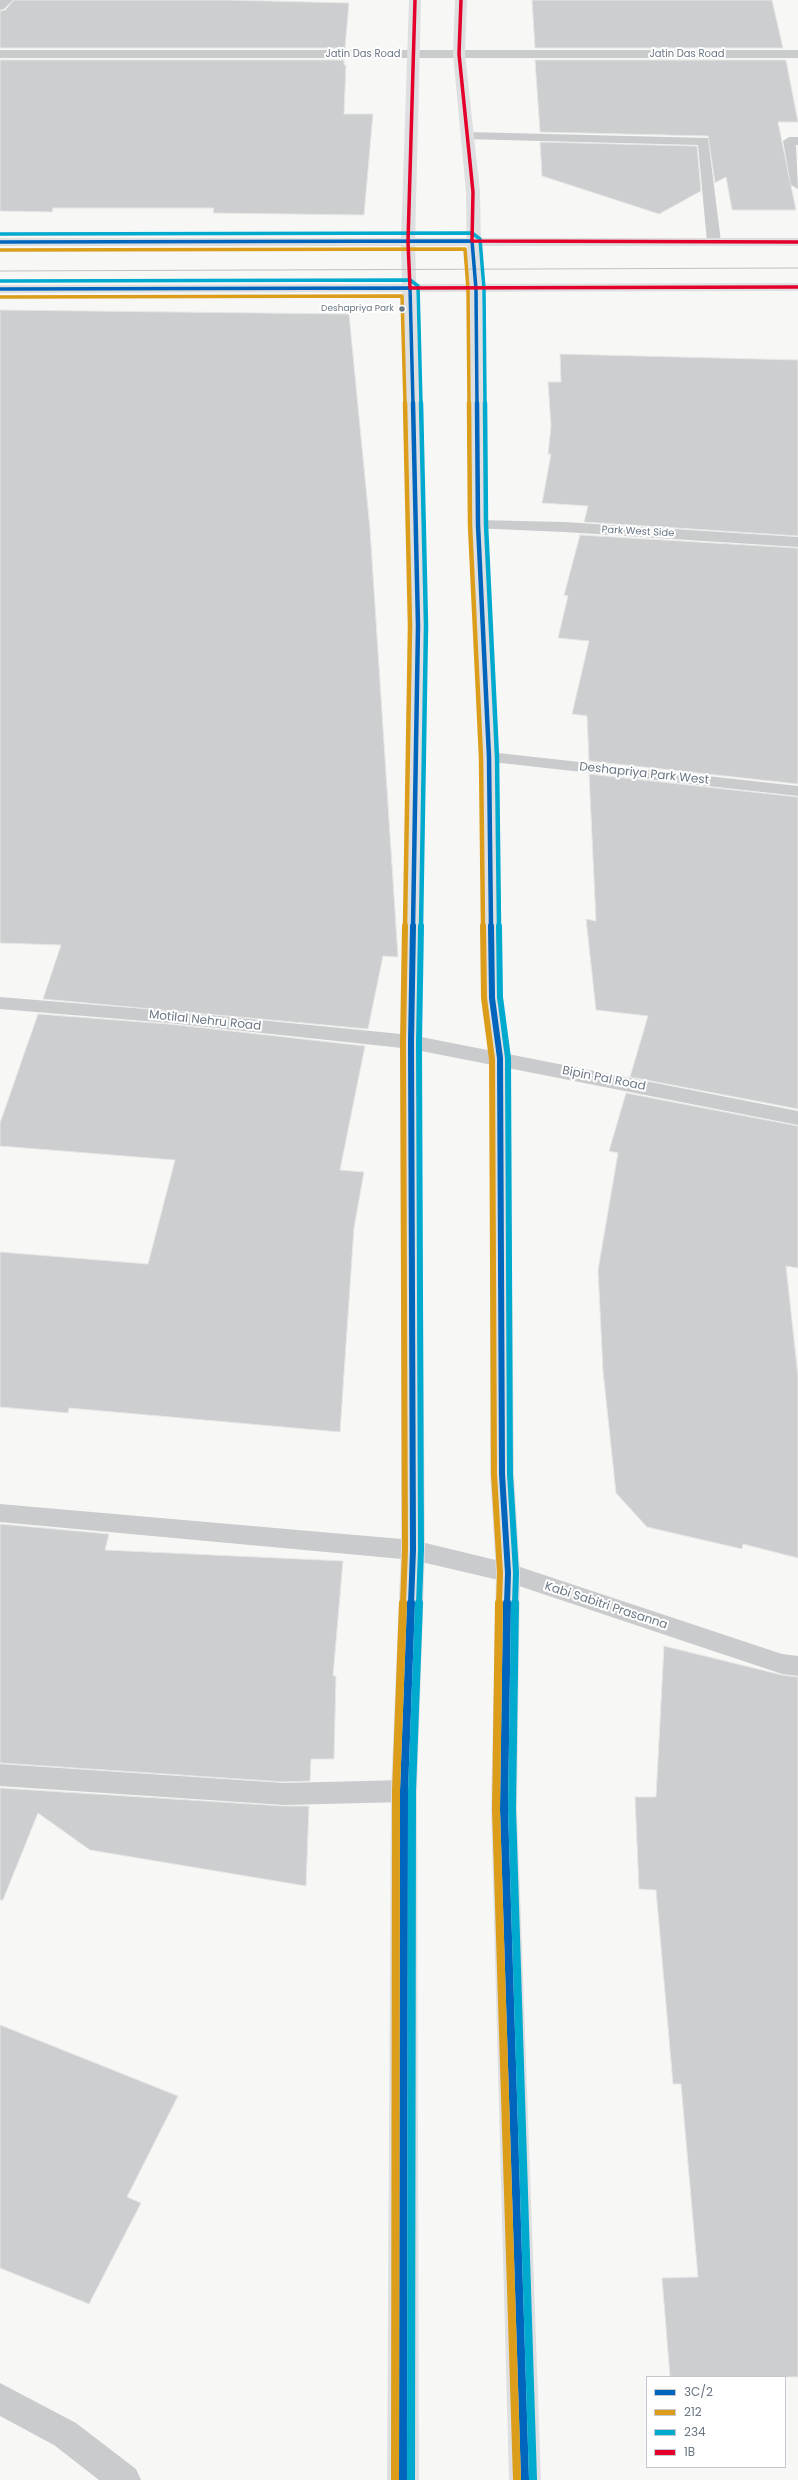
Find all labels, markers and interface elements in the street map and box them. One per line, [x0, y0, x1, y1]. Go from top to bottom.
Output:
street label: Jatin Das Road [326, 48, 400, 60]
street label: Jatin Das Road [650, 48, 724, 60]
place label: Deshapriya Park [321, 304, 394, 314]
marker: Deshapriya Park [397, 304, 407, 314]
street label: Park West Side [601, 524, 675, 540]
street label: Deshapriya Park West [578, 760, 710, 788]
street label: Motilal Nehru Road [148, 1008, 262, 1034]
street label: Bipin Pal Road [561, 1064, 647, 1094]
street label: Kabi Sabitri Prasanna [543, 1579, 669, 1633]
legend [646, 2376, 786, 2468]
text: 3C/2 [684, 2383, 713, 2400]
text: 212 [684, 2403, 702, 2420]
text: 234 [684, 2423, 706, 2440]
text: 1B [684, 2443, 695, 2460]

